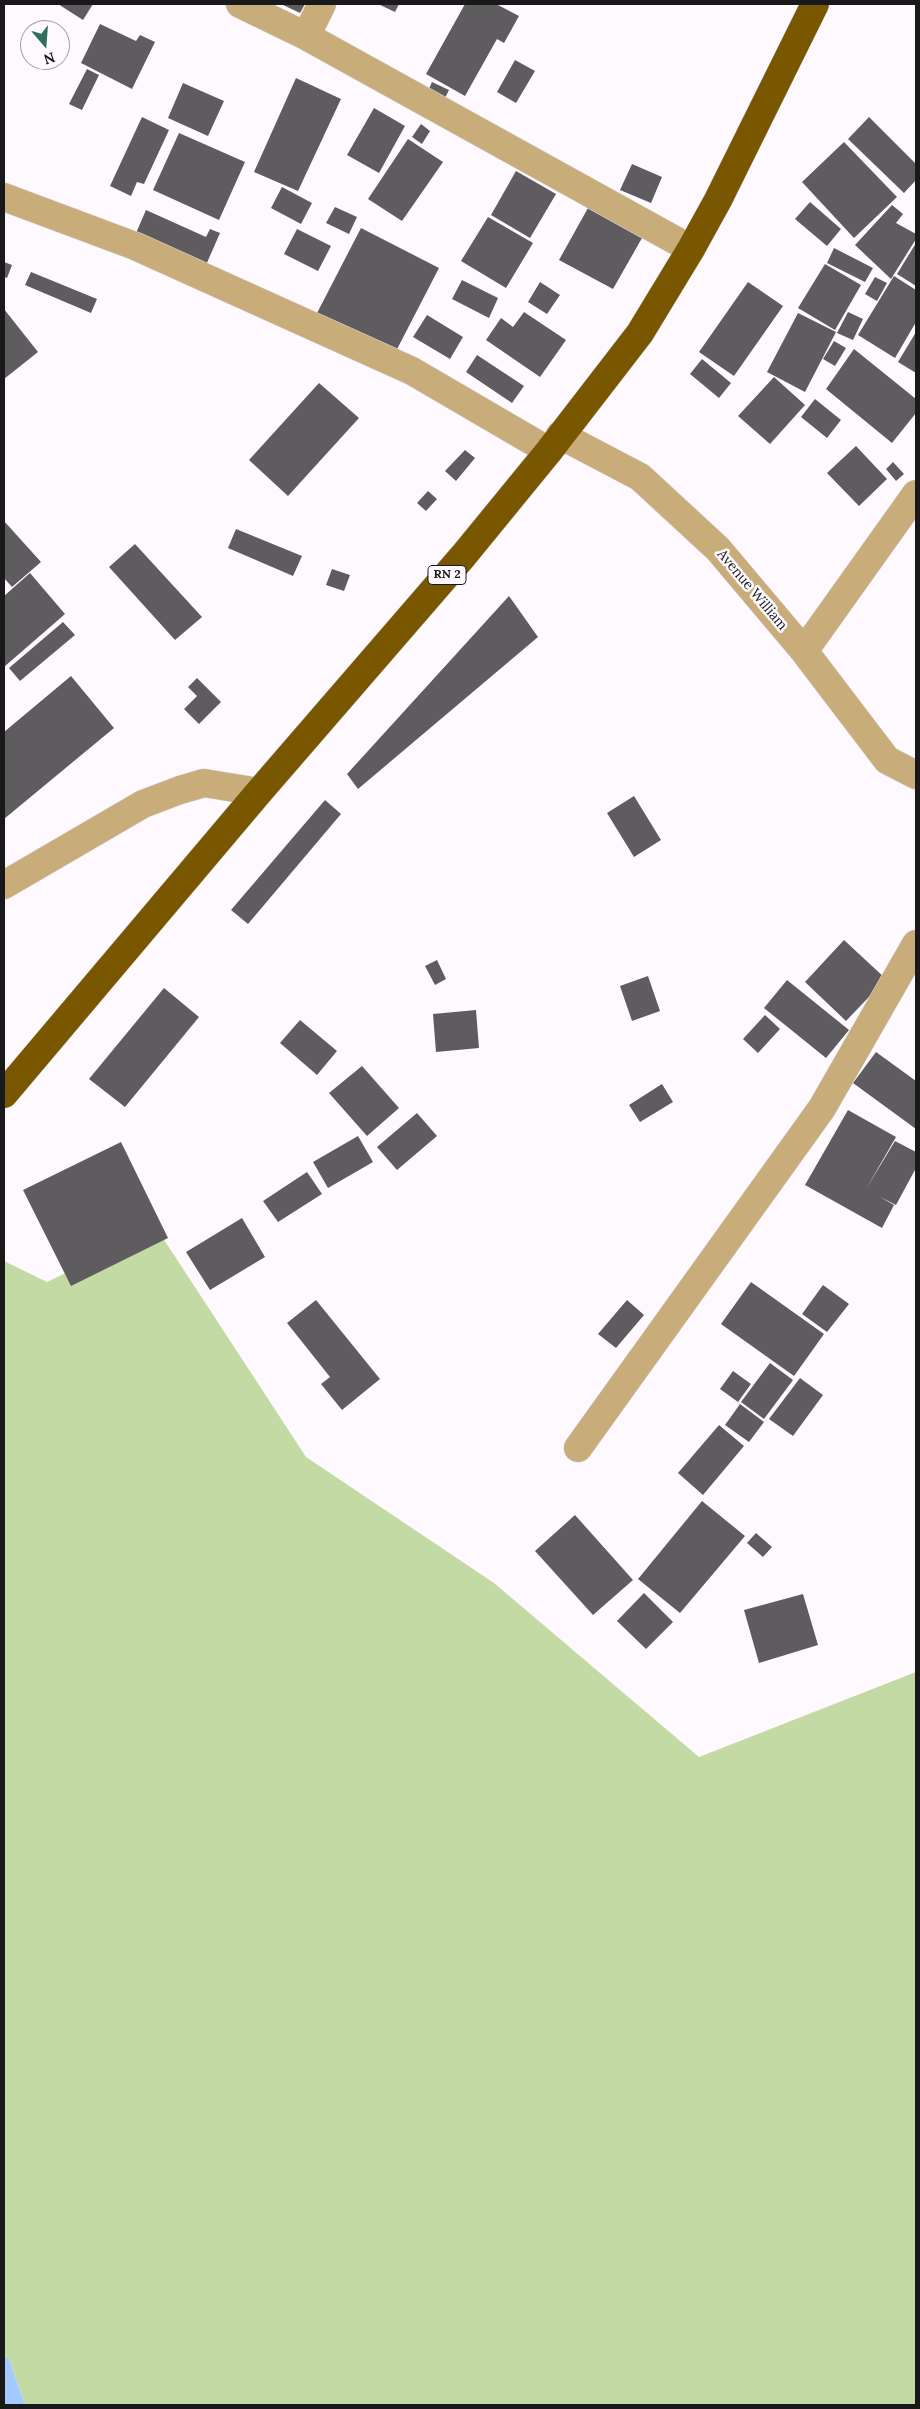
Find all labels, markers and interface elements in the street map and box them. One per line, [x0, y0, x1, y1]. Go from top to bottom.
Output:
north arrow [20, 20, 70, 70]
text: N [41, 48, 57, 69]
street label: Avenue William [713, 546, 791, 634]
road number: RN 2 [428, 566, 466, 584]

